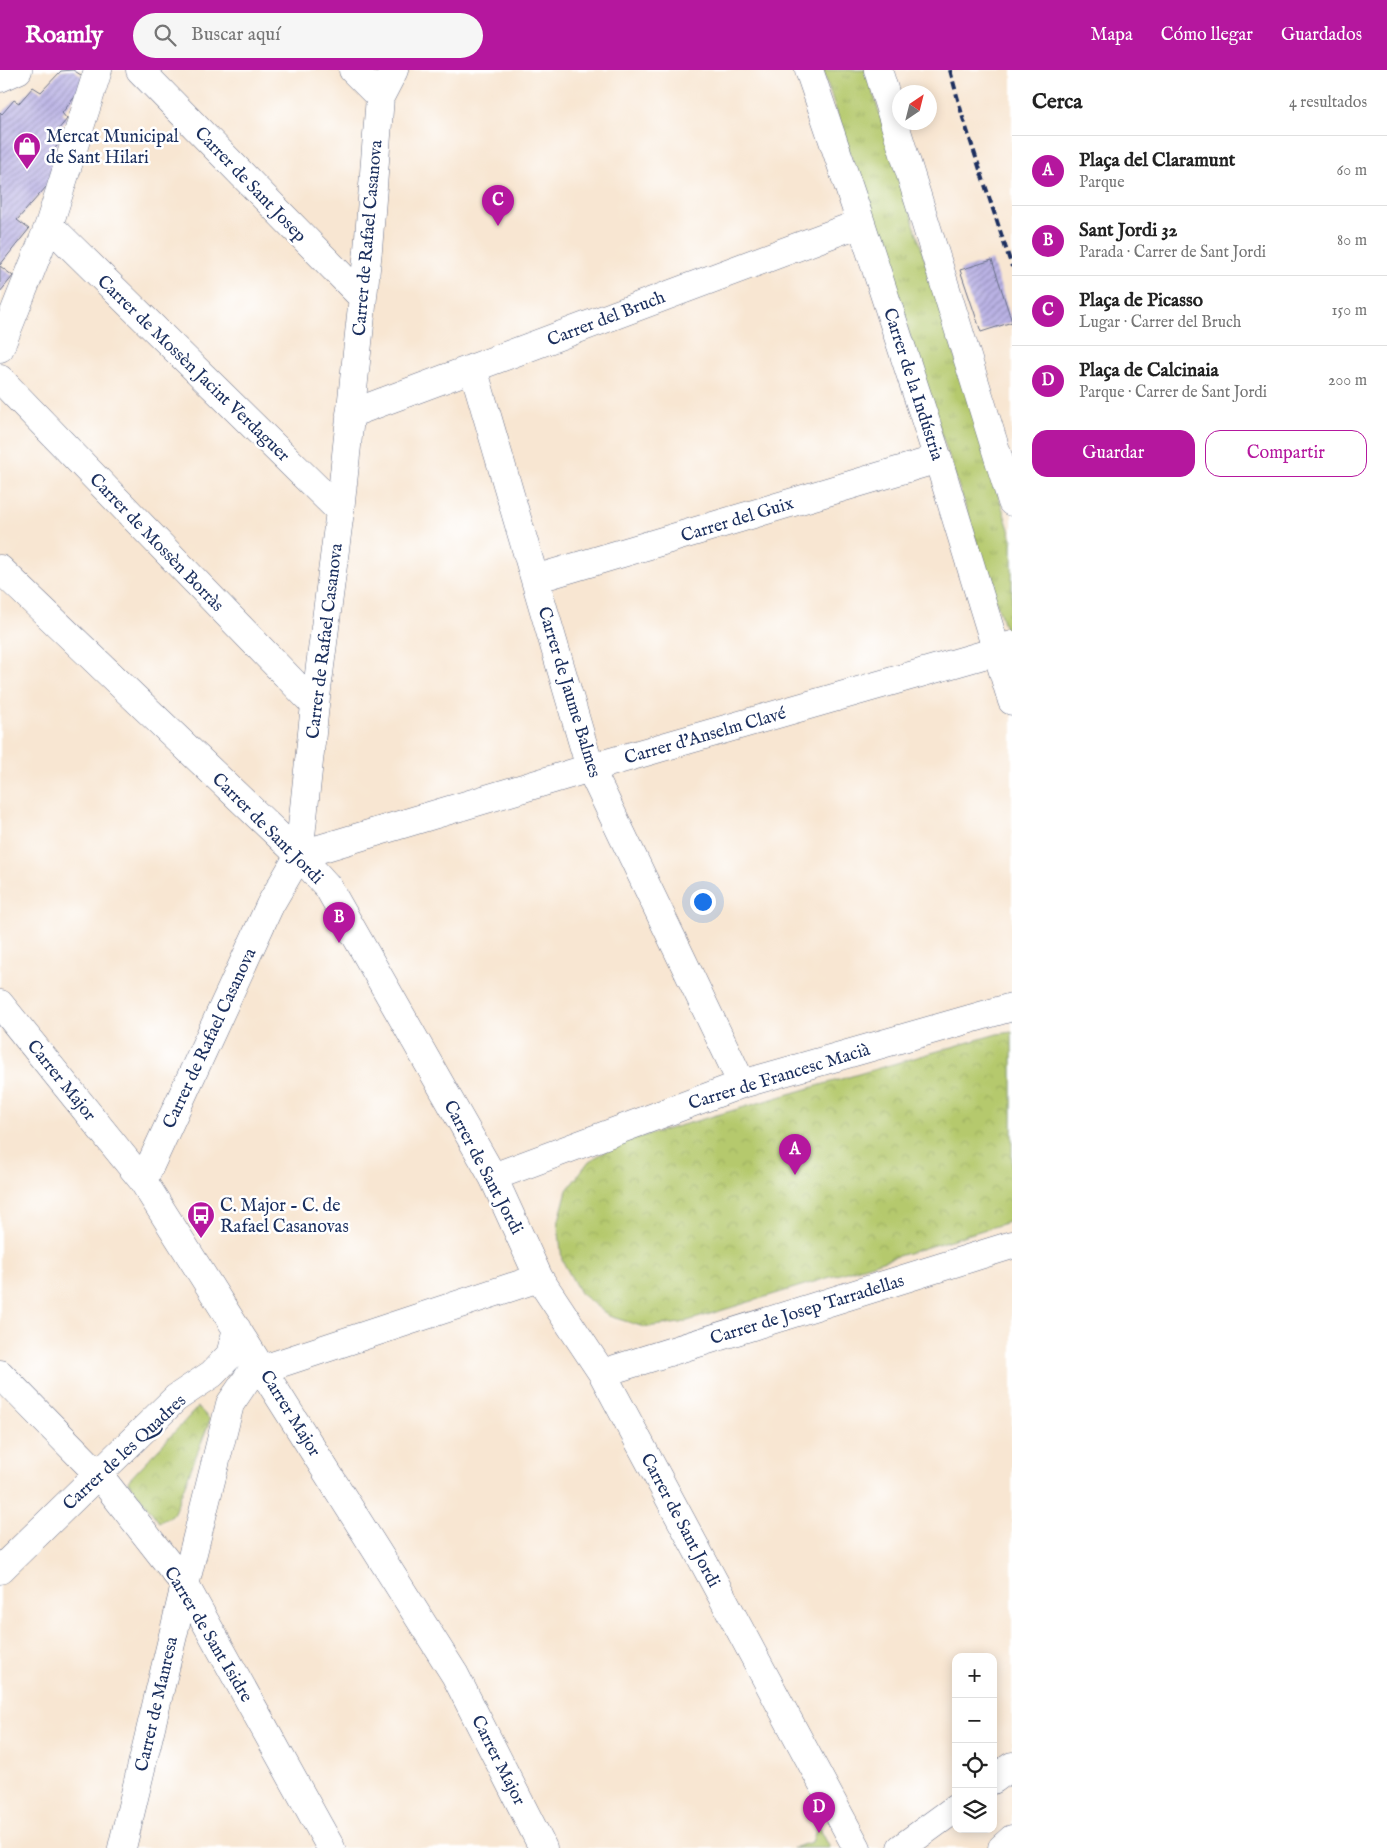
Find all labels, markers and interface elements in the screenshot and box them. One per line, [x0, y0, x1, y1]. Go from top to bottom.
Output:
search box [133, 13, 483, 58]
text: Roamly [25, 20, 103, 51]
icon: search [151, 21, 179, 49]
text: Buscar aquí [191, 23, 280, 47]
text: Mapa [1090, 24, 1133, 47]
text: Cómo llegar [1161, 24, 1253, 47]
text: Guardados [1281, 24, 1362, 47]
north arrow [892, 85, 937, 130]
text: Cerca [1032, 89, 1082, 116]
text: 4 resultados [1289, 93, 1367, 113]
street label: Carrer de Sant Josep [189, 122, 311, 248]
place label: Mercat Municipal de Sant Hilari [46, 126, 179, 170]
shop icon: Mercat Municipal de Sant Hilari [12, 131, 42, 170]
street label: Carrer de Rafael Casanova [348, 139, 389, 337]
text: Plaça del Claramunt [1079, 149, 1235, 173]
text: A [1043, 161, 1053, 181]
text: 60 m [1337, 161, 1367, 181]
text: Parque [1079, 173, 1125, 193]
pin: C [482, 185, 514, 226]
text: Sant Jordi 32 [1079, 219, 1177, 243]
text: B [1043, 231, 1053, 251]
text: 80 m [1337, 231, 1367, 251]
text: Parada · Carrer de Sant Jordi [1079, 243, 1266, 263]
street label: Carrer de Mossèn Jacint Verdaguer [92, 271, 294, 468]
street label: Carrer del Bruch [544, 286, 669, 352]
text: Plaça de Picasso [1079, 289, 1203, 313]
text: C [1042, 301, 1054, 321]
text: 150 m [1332, 301, 1367, 321]
street label: Carrer de la Indústria [877, 305, 948, 464]
text: Lugar · Carrer del Bruch [1079, 313, 1241, 333]
text: Plaça de Calcinaia [1079, 359, 1219, 383]
text: D [1042, 371, 1054, 391]
text: 200 m [1328, 371, 1367, 391]
text: Parque · Carrer de Sant Jordi [1079, 383, 1267, 403]
button: Guardar [1032, 430, 1195, 477]
button: Compartir [1205, 430, 1367, 477]
street label: Carrer de Mossèn Borràs [84, 469, 228, 617]
street label: Carrer del Guix [678, 492, 797, 548]
street label: Carrer de Rafael Casanova [302, 542, 349, 740]
street label: Carrer de Jaume Balmes [532, 604, 606, 781]
street label: Carrer d'Anselm Clavé [622, 702, 789, 771]
street label: Carrer de Sant Jordi [206, 768, 328, 890]
your location [690, 889, 716, 915]
pin: B [323, 902, 355, 943]
street label: Carrer de Rafael Casanova [158, 944, 262, 1133]
street label: Carrer Major [21, 1036, 101, 1127]
street label: Carrer de Francesc Macià [686, 1039, 873, 1116]
street label: Carrer de Sant Jordi [438, 1097, 528, 1239]
pin: A [779, 1134, 811, 1175]
place label: C. Major - C. de Rafael Casanovas [220, 1195, 349, 1239]
bus stop icon: C. Major - C. de Rafael Casanovas [186, 1200, 216, 1239]
street label: Carrer de Josep Tarradellas [708, 1270, 907, 1351]
street label: Carrer Major [254, 1366, 326, 1462]
street label: Carrer de les Quadres [58, 1390, 192, 1516]
street label: Carrer de Sant Jordi [635, 1450, 725, 1592]
street label: Carrer de Sant Isidre [158, 1563, 257, 1707]
street label: Carrer de Manresa [131, 1634, 184, 1774]
map controls [952, 1653, 997, 1833]
button: + [952, 1653, 997, 1698]
button: − [952, 1698, 997, 1743]
street label: Carrer Major [465, 1712, 530, 1810]
button: locate [952, 1743, 997, 1788]
button: layers [952, 1788, 997, 1833]
pin: D [803, 1792, 835, 1833]

